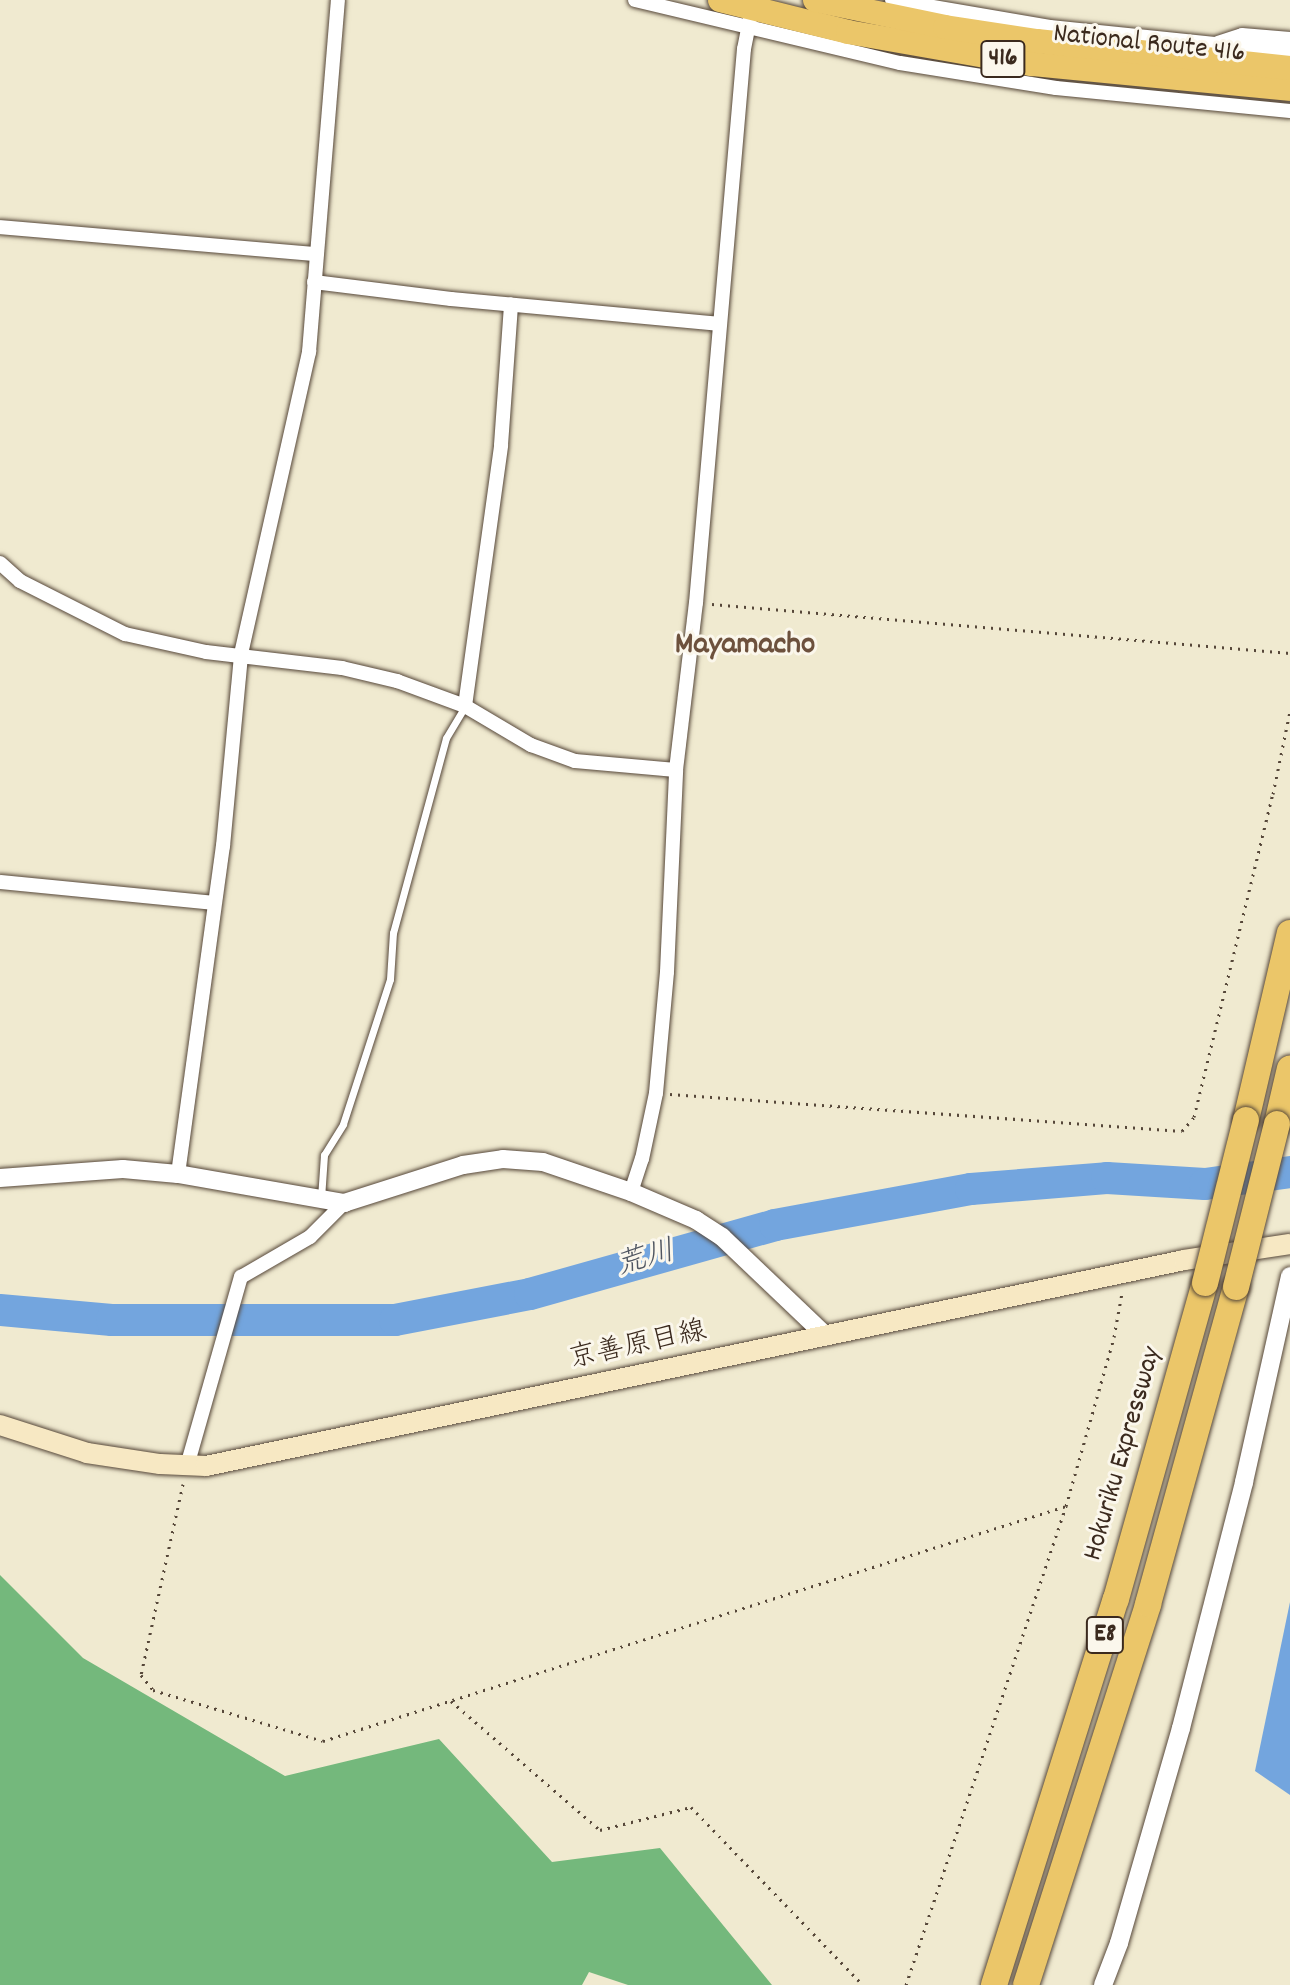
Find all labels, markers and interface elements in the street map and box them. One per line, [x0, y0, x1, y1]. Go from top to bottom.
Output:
street label: National Route 416 [1051, 18, 1247, 72]
road number: 416 [979, 37, 1027, 81]
district label: Mayamacho [675, 627, 815, 665]
water label: 荒川 [612, 1235, 680, 1287]
street label: 京善原目線 [566, 1316, 710, 1378]
street label: Hokuriku Expressway [1077, 1343, 1171, 1565]
road number: E8 [1085, 1613, 1125, 1657]

